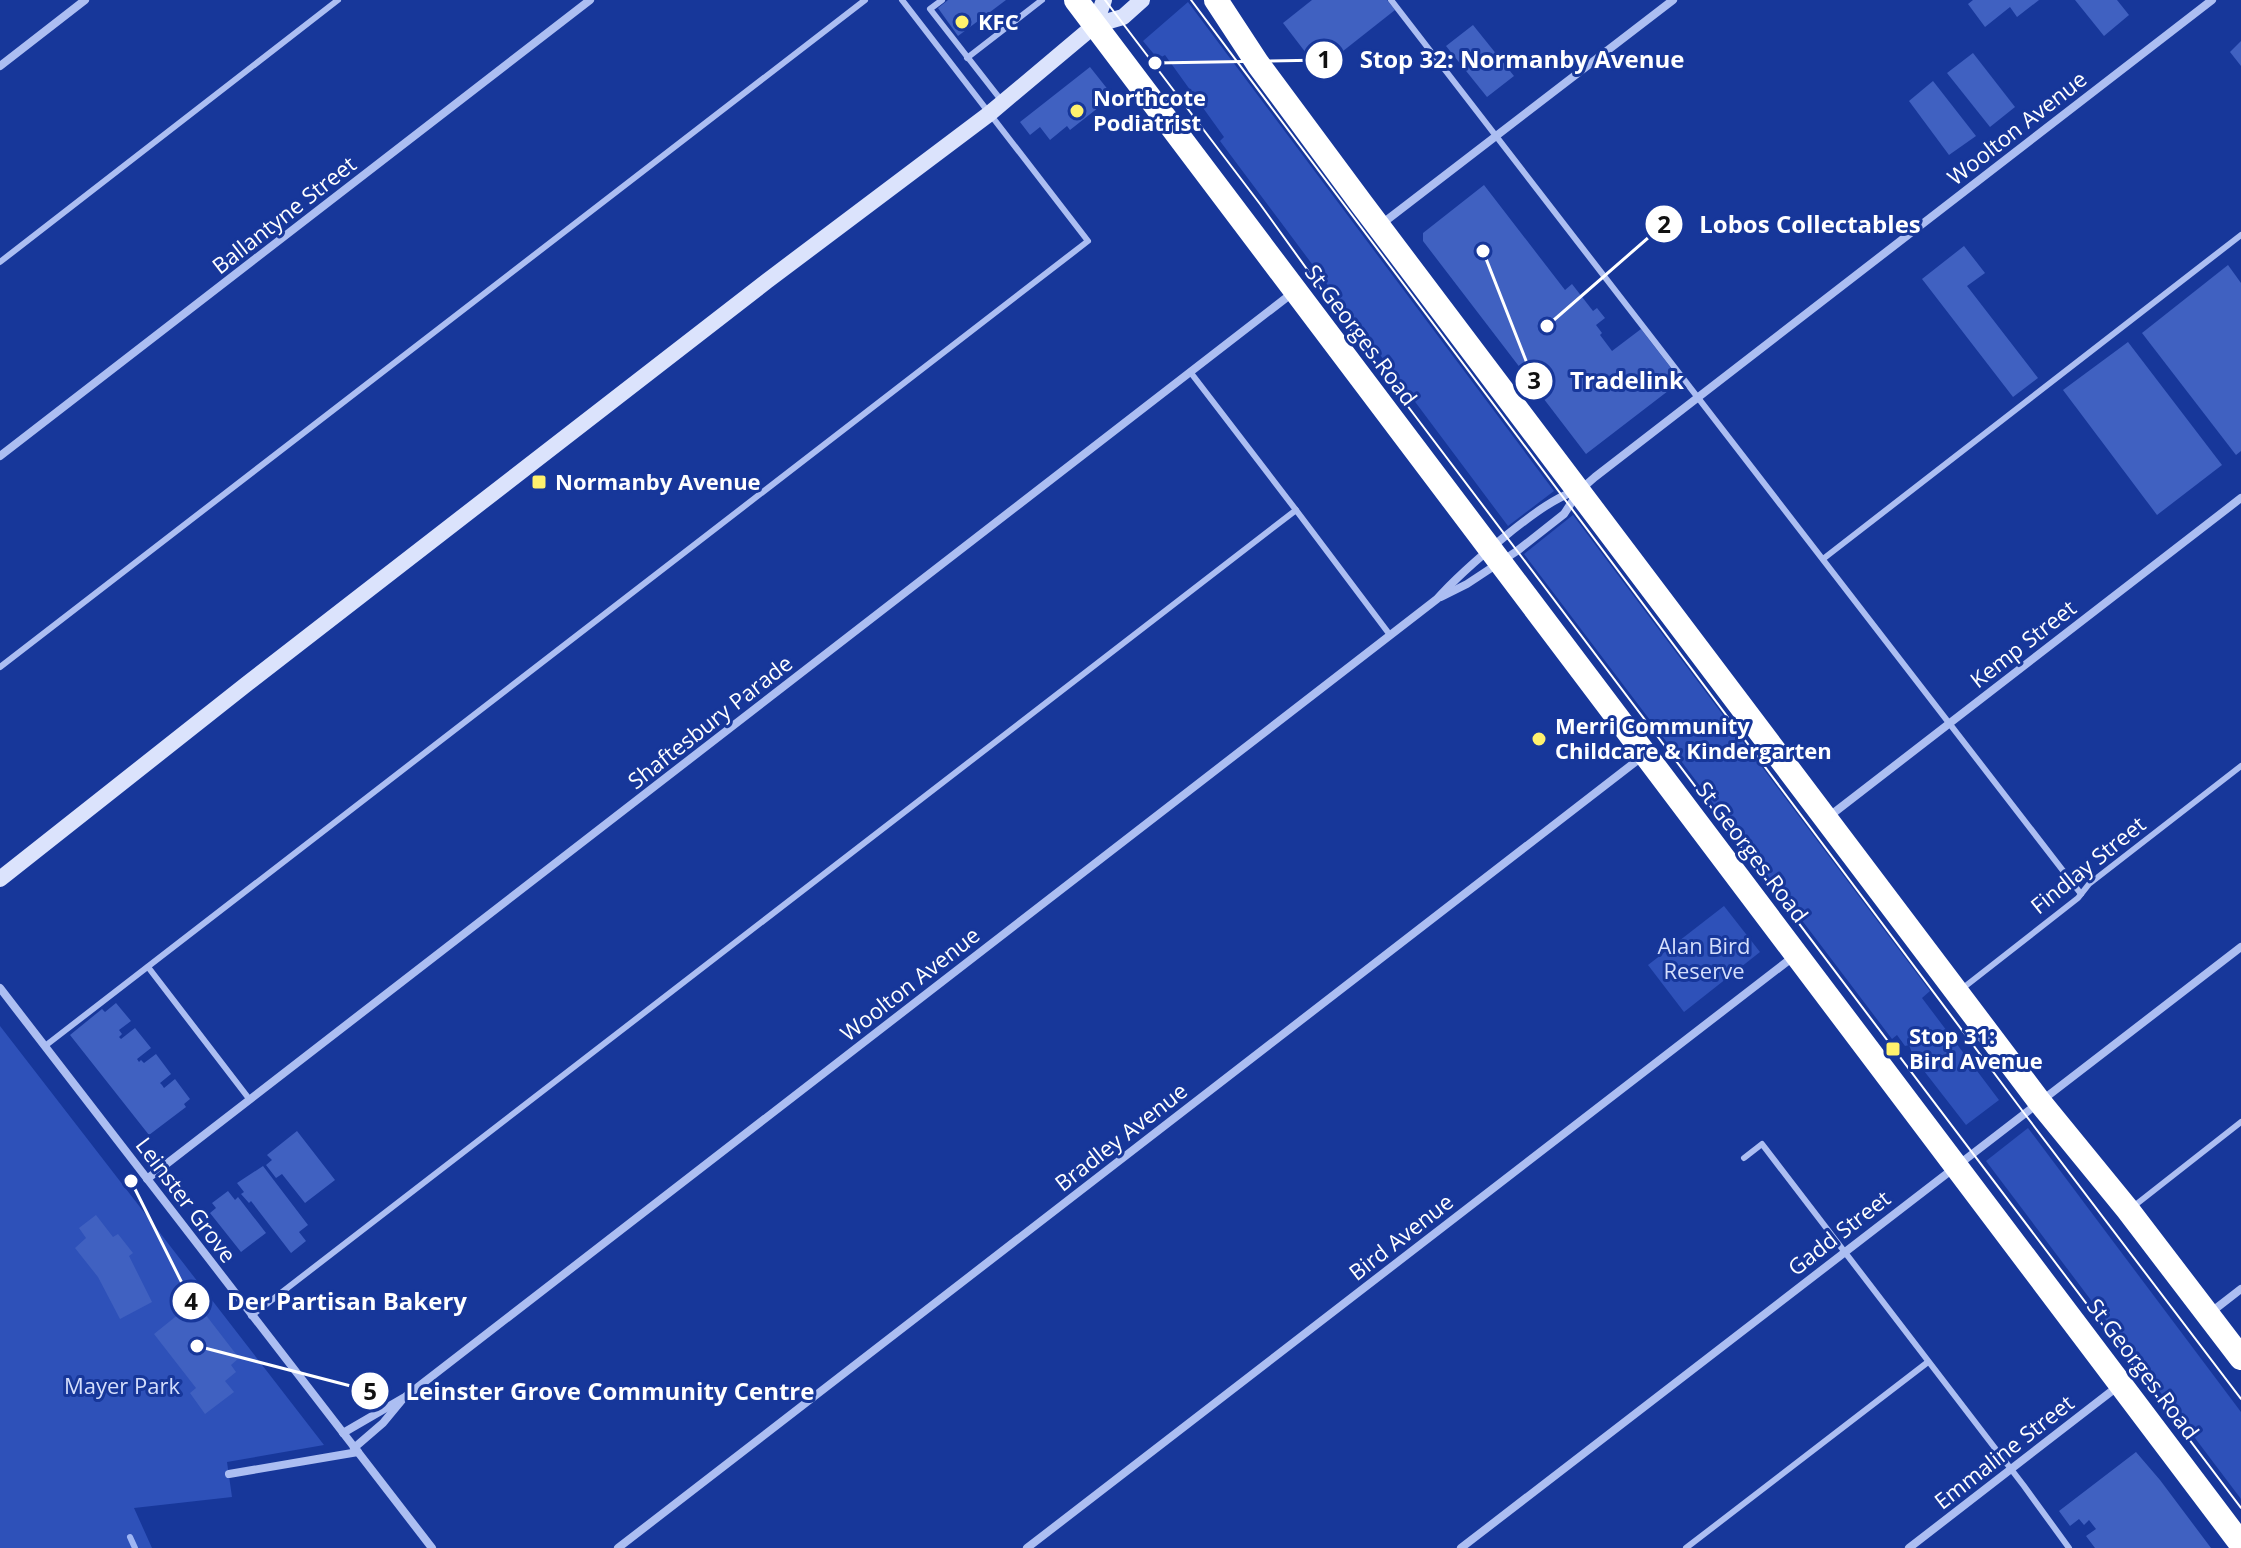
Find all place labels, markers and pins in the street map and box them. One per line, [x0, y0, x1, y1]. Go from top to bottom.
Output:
place label: KFC [978, 6, 1019, 36]
marker: KFC [953, 13, 971, 31]
callout: Stop 32: Normanby Avenue [1304, 36, 1700, 84]
place label: Northcote Podiatrist [1093, 82, 1206, 137]
marker: Northcote Podiatrist [1068, 102, 1086, 120]
callout: Lobos Collectables [1644, 200, 1937, 248]
callout: Tradelink [1514, 357, 1700, 405]
place label: Normanby Avenue [555, 466, 761, 496]
marker: Normanby Avenue [530, 473, 548, 491]
place label: Merri Community Childcare & Kindergarten [1555, 710, 1832, 765]
marker: Merri Community Childcare & Kindergarten [1530, 730, 1548, 748]
place label: Stop 31: Bird Avenue [1909, 1020, 2043, 1075]
marker: Stop 31: Bird Avenue [1884, 1040, 1902, 1058]
callout: Der Partisan Bakery [171, 1277, 483, 1325]
callout: Leinster Grove Community Centre [350, 1367, 831, 1415]

